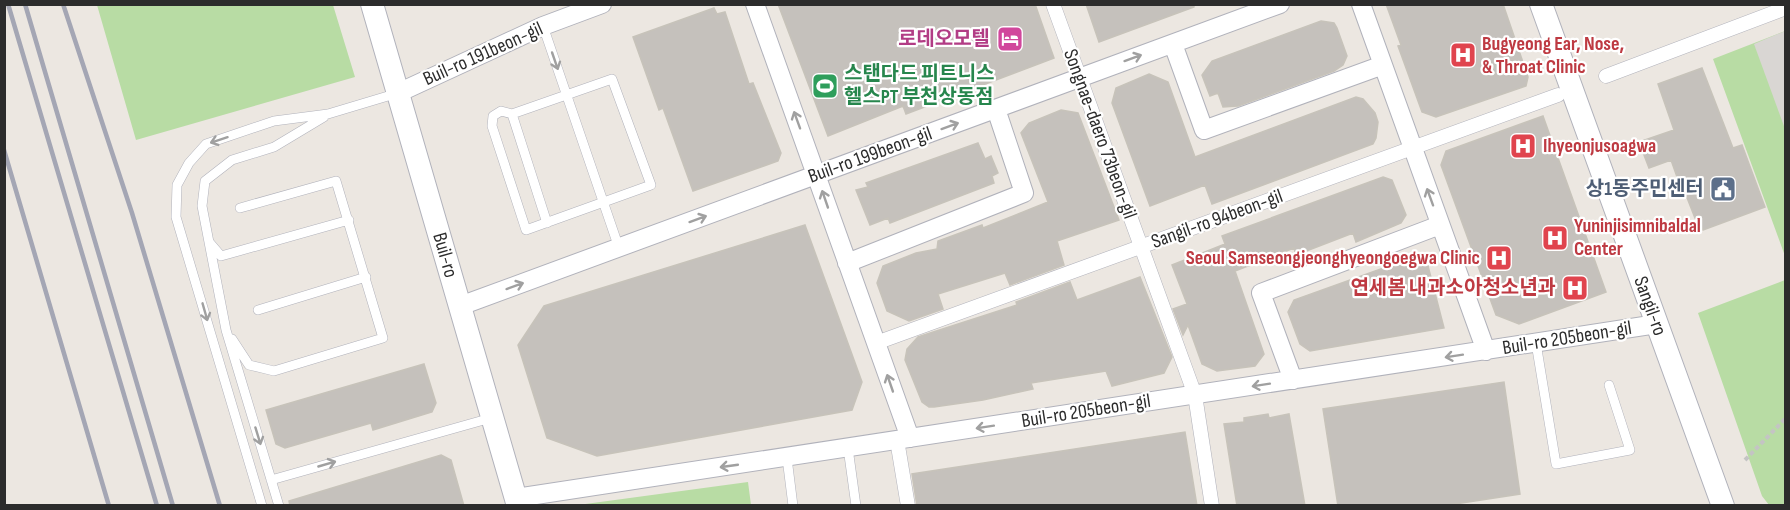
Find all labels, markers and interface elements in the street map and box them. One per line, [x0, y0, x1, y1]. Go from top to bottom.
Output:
street label: Buil-ro 191beon-gil [419, 17, 547, 91]
hotel icon: 로데오모텔 [995, 24, 1025, 54]
place label: 로데오모텔 [898, 27, 990, 51]
place label: Bugyeong Ear, Nose, & Throat Clinic [1482, 32, 1625, 79]
hospital icon: Bugyeong Ear, Nose, & Throat Clinic [1448, 40, 1478, 70]
street label: Songnae-daero 73beon-gil [1058, 46, 1142, 222]
one-way arrow [550, 51, 561, 70]
one-way arrow [1124, 52, 1142, 63]
place label: 스탠다드 피트니스 헬스PT 부천상동점 [844, 62, 994, 109]
sports icon: 스탠다드 피트니스 헬스PT 부천상동점 [810, 71, 840, 101]
one-way arrow [790, 111, 801, 130]
one-way arrow [940, 119, 959, 130]
street label: Buil-ro 199beon-gil [805, 121, 935, 189]
hospital icon: Ihyeonjusoagwa [1508, 131, 1538, 161]
place label: Ihyeonjusoagwa [1543, 134, 1656, 158]
one-way arrow [210, 135, 229, 146]
public building icon: 상1동주민센터 [1708, 174, 1738, 204]
place label: 상1동주민센터 [1586, 177, 1704, 201]
street label: Sangil-ro 94beon-gil [1148, 184, 1286, 254]
one-way arrow [1424, 188, 1435, 207]
one-way arrow [819, 190, 830, 209]
one-way arrow [688, 212, 707, 223]
place label: Yuninjisimnibaldal Center [1574, 214, 1701, 261]
hospital icon: Yuninjisimnibaldal Center [1540, 223, 1570, 253]
street label: Buil-ro [427, 230, 463, 280]
hospital icon: Seoul Samseongjeonghyeongoegwa Clinic [1484, 243, 1514, 273]
place label: Seoul Samseongjeonghyeongoegwa Clinic [1186, 246, 1480, 270]
hospital icon: 연세봄 내과소아청소년과 [1560, 273, 1590, 303]
street label: Sangil-ro [1628, 273, 1672, 339]
place label: 연세봄 내과소아청소년과 [1350, 276, 1556, 300]
one-way arrow [505, 279, 524, 290]
one-way arrow [200, 302, 211, 321]
street label: Buil-ro 205beon-gil [1501, 316, 1633, 360]
one-way arrow [1444, 350, 1464, 361]
one-way arrow [884, 374, 895, 393]
one-way arrow [1251, 379, 1271, 390]
street label: Buil-ro 205beon-gil [1020, 389, 1152, 433]
one-way arrow [976, 421, 995, 432]
one-way arrow [253, 426, 264, 445]
one-way arrow [318, 458, 337, 469]
one-way arrow [719, 461, 739, 472]

